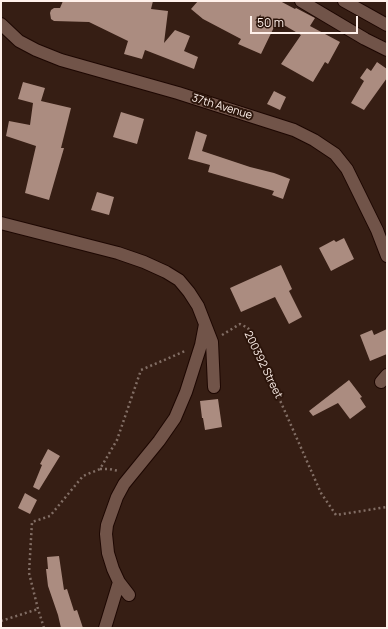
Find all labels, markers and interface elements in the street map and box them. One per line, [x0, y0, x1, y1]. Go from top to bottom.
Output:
scale bar [252, 8, 360, 34]
text: 50 m [257, 14, 284, 31]
street label: 37th Avenue [190, 92, 254, 122]
street label: 200392 Street [241, 329, 285, 401]

